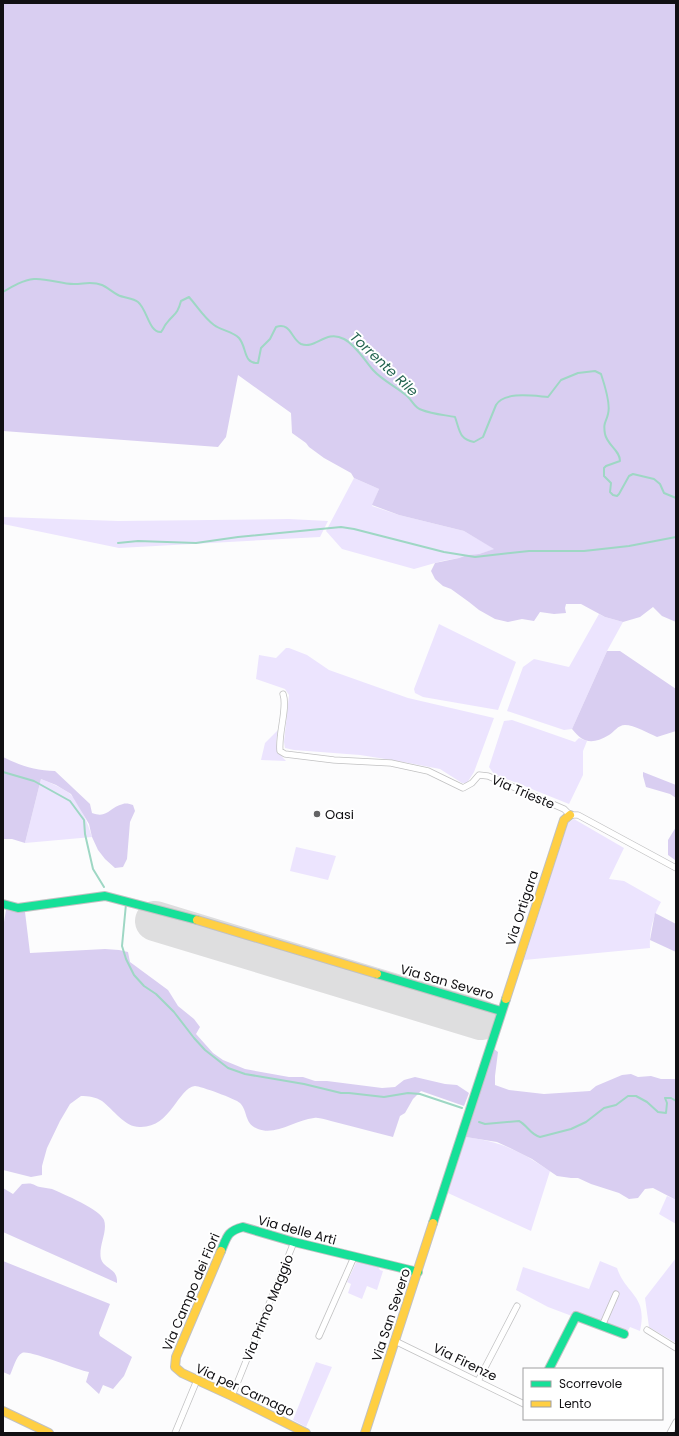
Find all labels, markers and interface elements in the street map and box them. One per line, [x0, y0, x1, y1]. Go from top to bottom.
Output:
water label: Torrente Rile [345, 327, 423, 401]
street label: Via Trieste [488, 770, 558, 814]
place label: Oasi [325, 805, 354, 824]
marker: Oasi [312, 809, 322, 819]
street label: Via Ortigara [501, 868, 543, 948]
street label: Via San Severo [398, 960, 496, 1004]
street label: Via delle Arti [256, 1210, 338, 1250]
street label: Via Campo dei Fiori [158, 1230, 224, 1354]
street label: Via Primo Maggio [238, 1252, 298, 1364]
street label: Via San Severo [367, 1266, 415, 1364]
street label: Via Firenze [430, 1338, 500, 1386]
street label: Via per Carnago [192, 1359, 298, 1421]
legend [523, 1368, 663, 1420]
text: Scorrevole [559, 1375, 622, 1392]
text: Lento [559, 1395, 592, 1412]

